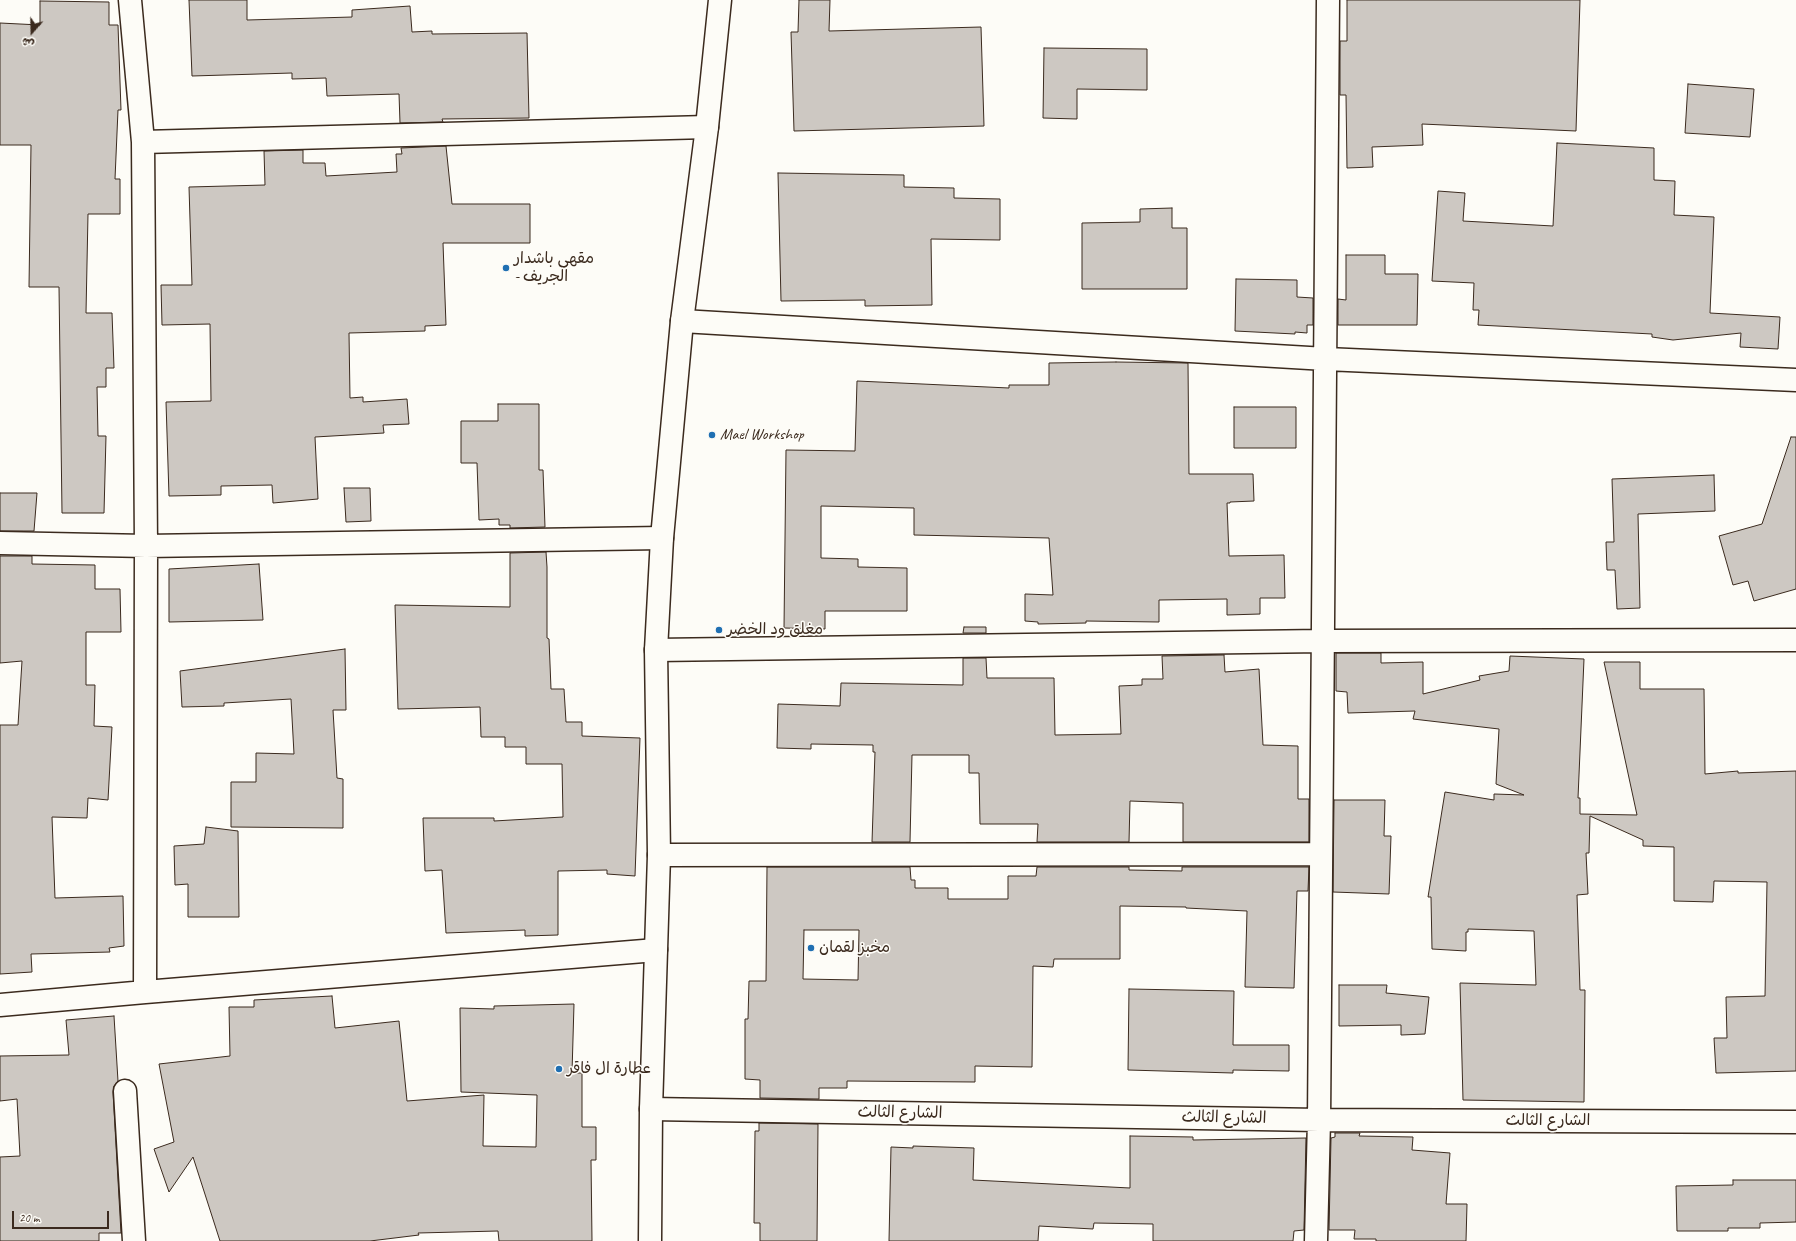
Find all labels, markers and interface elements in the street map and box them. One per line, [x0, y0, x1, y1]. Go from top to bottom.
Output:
north arrow [12, 12, 52, 52]
text: ش [20, 35, 36, 52]
place label: مقهى باشدار - الجريف [514, 249, 594, 287]
marker: مقهى باشدار - الجريف [501, 263, 511, 273]
place label: Mael Workshop [720, 425, 804, 445]
marker: Mael Workshop [707, 430, 717, 440]
place label: مغلق ود الخضر [727, 620, 823, 640]
marker: مغلق ود الخضر [714, 625, 724, 635]
place label: مخبز لقمان [819, 938, 890, 958]
marker: مخبز لقمان [806, 943, 816, 953]
place label: عطارة ال فاقر [567, 1059, 651, 1079]
marker: عطارة ال فاقر [554, 1064, 564, 1074]
street label: الشارع الثالث [857, 1103, 943, 1123]
street label: الشارع الثالث [1181, 1108, 1267, 1128]
street label: الشارع الثالث [1506, 1111, 1590, 1131]
scale bar [14, 1203, 111, 1229]
text: 20 m [19, 1210, 39, 1226]

